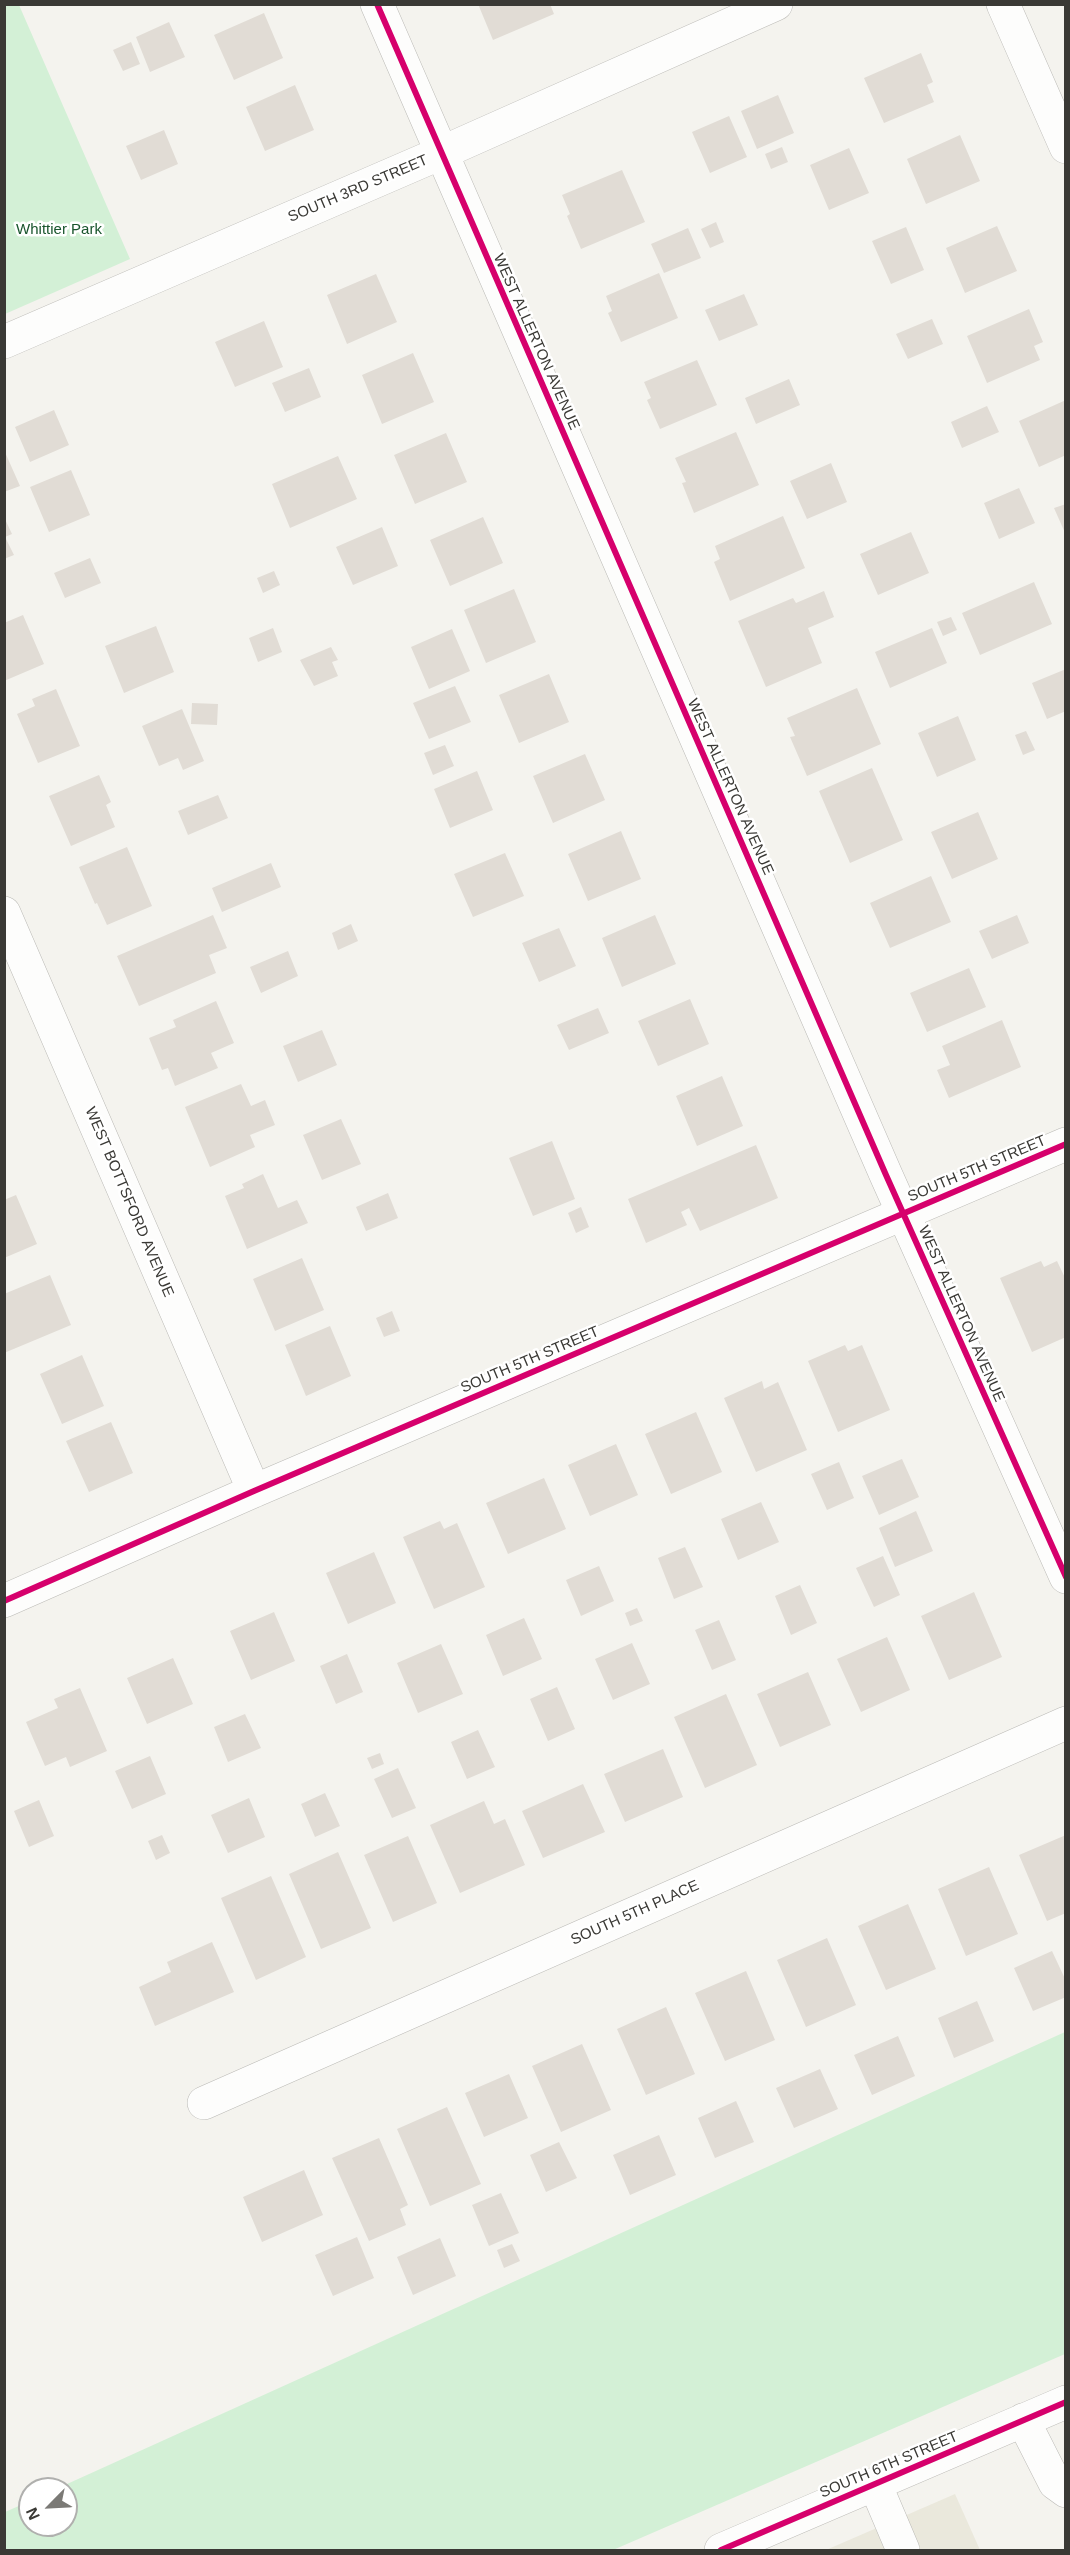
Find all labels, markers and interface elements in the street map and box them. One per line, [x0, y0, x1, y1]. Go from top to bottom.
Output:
street label: SOUTH 3RD STREET [285, 151, 431, 227]
park label: Whittier Park [16, 221, 102, 239]
street label: WEST ALLERTON AVENUE [489, 251, 583, 433]
street label: WEST ALLERTON AVENUE [683, 696, 777, 878]
street label: WEST BOTTSFORD AVENUE [81, 1104, 177, 1300]
street label: SOUTH 5TH STREET [905, 1132, 1049, 1206]
street label: WEST ALLERTON AVENUE [914, 1223, 1008, 1405]
street label: SOUTH 5TH STREET [458, 1323, 602, 1397]
street label: SOUTH 5TH PLACE [568, 1877, 702, 1949]
street label: SOUTH 6TH STREET [817, 2428, 961, 2502]
north arrow [18, 2477, 78, 2537]
text: N [23, 2505, 43, 2522]

